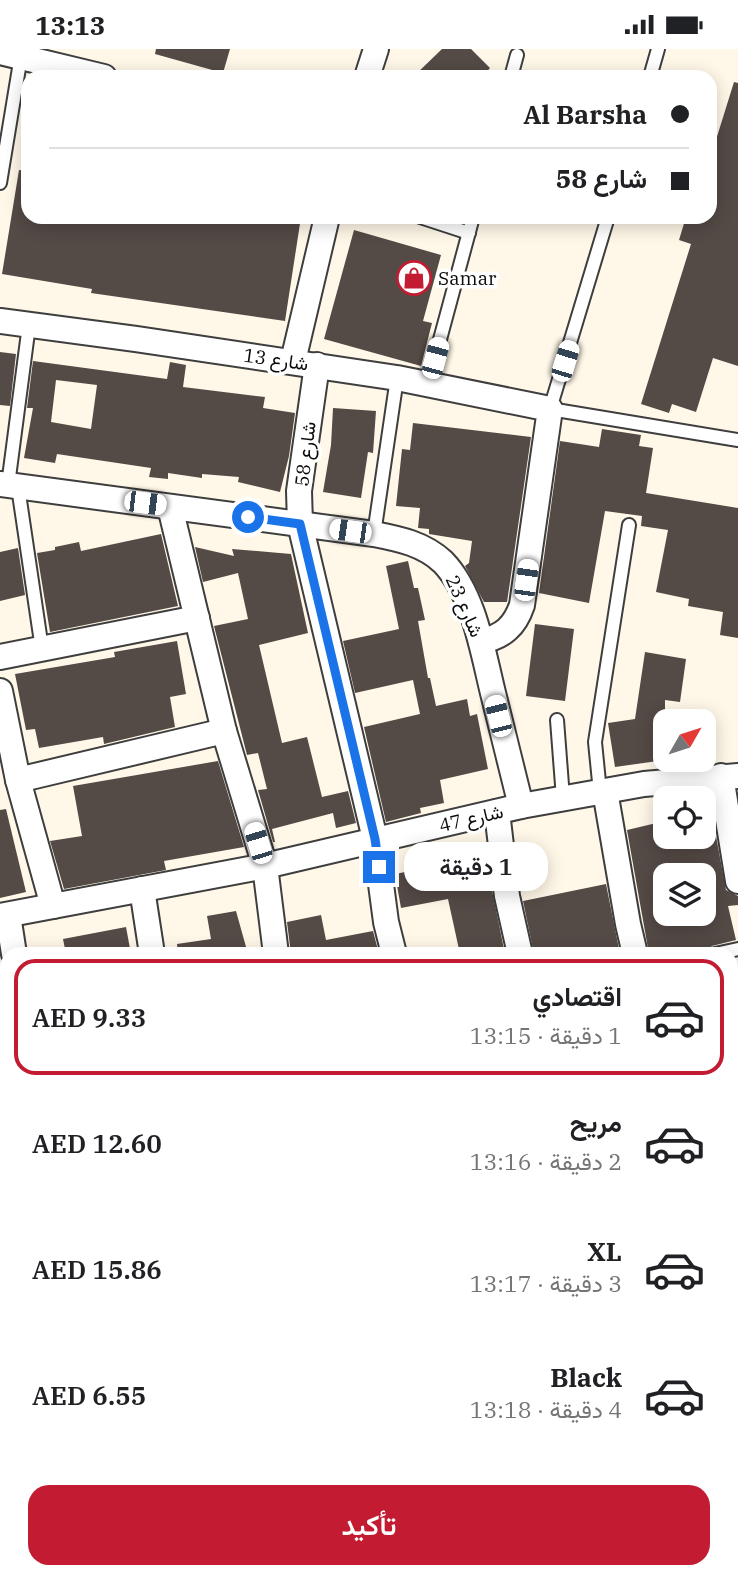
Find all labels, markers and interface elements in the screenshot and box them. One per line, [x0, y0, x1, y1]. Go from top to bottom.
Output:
text: 13:13 [35, 8, 105, 42]
text: Al Barsha [523, 97, 647, 131]
text: شارع 58 [556, 161, 647, 195]
shop icon: Samar [395, 259, 433, 297]
place label: Samar [438, 266, 497, 290]
car [420, 335, 451, 381]
car [549, 338, 582, 384]
street label: شارع 13 [242, 343, 310, 376]
street label: شارع 58 [289, 420, 322, 488]
car [123, 490, 168, 516]
route start [232, 501, 264, 533]
car [328, 518, 373, 544]
car [513, 558, 540, 602]
street label: شارع 23 [440, 571, 489, 641]
car [483, 693, 514, 739]
north arrow [653, 709, 716, 772]
map controls [653, 709, 716, 926]
button: locate [653, 786, 716, 849]
street label: شارع 47 [436, 799, 506, 838]
car [242, 820, 275, 866]
callout: 1 دقيقة [404, 843, 547, 891]
route end [363, 851, 395, 883]
text: 1 دقيقة [439, 851, 513, 881]
button: layers [653, 863, 716, 926]
text: اقتصادي [533, 979, 622, 1013]
icon: car [643, 986, 706, 1049]
text: AED 9.33 [32, 1000, 146, 1034]
text: 1 دقيقة · 13:15 [470, 1020, 622, 1050]
text: مريح [570, 1105, 622, 1139]
icon: car [643, 1112, 706, 1175]
text: AED 12.60 [32, 1126, 162, 1160]
text: 2 دقيقة · 13:16 [470, 1146, 622, 1176]
text: XL [587, 1234, 622, 1268]
icon: car [643, 1238, 706, 1301]
text: AED 15.86 [32, 1252, 162, 1286]
text: 3 دقيقة · 13:17 [470, 1268, 622, 1298]
text: Black [550, 1360, 622, 1394]
icon: car [643, 1364, 706, 1427]
text: AED 6.55 [32, 1378, 146, 1412]
text: 4 دقيقة · 13:18 [470, 1394, 622, 1424]
button: تأكيد [28, 1485, 710, 1565]

